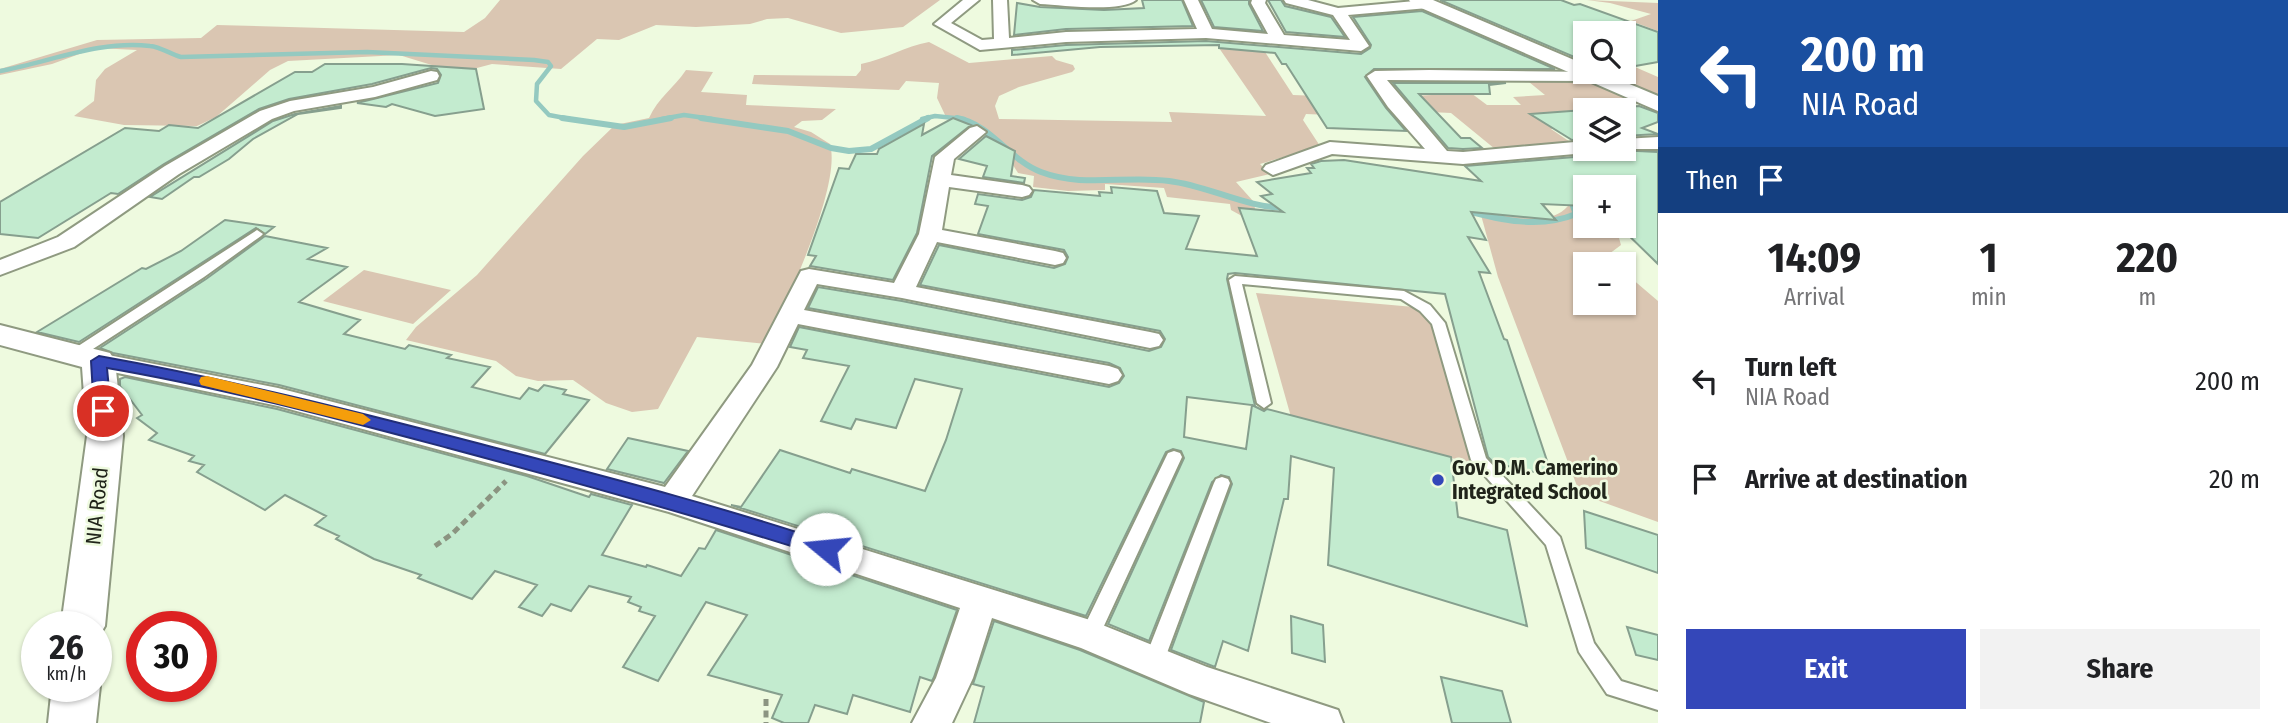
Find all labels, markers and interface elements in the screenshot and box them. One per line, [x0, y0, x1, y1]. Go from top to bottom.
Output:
map controls [1573, 21, 1636, 315]
button: search [1573, 21, 1636, 84]
text: 200 m [1801, 25, 1925, 84]
icon: left [1686, 28, 1777, 119]
text: NIA Road [1801, 85, 1920, 123]
button: layers [1573, 98, 1636, 161]
icon: arrive [1752, 161, 1790, 199]
text: Then [1686, 165, 1738, 196]
button: + [1573, 175, 1636, 238]
text: 14:09 [1768, 233, 1861, 283]
text: 1 [1980, 233, 1998, 283]
text: 220 [2116, 233, 2178, 283]
button: − [1573, 252, 1636, 315]
text: Arrival [1784, 283, 1845, 311]
text: min [1971, 283, 2007, 311]
text: m [2138, 283, 2156, 311]
text: Turn left [1745, 352, 1837, 383]
icon: left [1686, 362, 1724, 400]
text: 200 m [2195, 366, 2260, 397]
pin [73, 381, 133, 441]
text: NIA Road [1745, 383, 1830, 411]
icon: arrive [84, 392, 122, 430]
place label: Gov. D.M. Camerino Integrated School [1452, 455, 1618, 505]
icon: arrive [1686, 460, 1724, 498]
text: Arrive at destination [1745, 464, 1968, 495]
text: 20 m [2209, 464, 2260, 495]
street label: NIA Road [80, 466, 114, 546]
marker: Gov. D.M. Camerino Integrated School [1430, 472, 1446, 488]
position arrow [789, 512, 863, 586]
speed limit sign: 30 [126, 611, 217, 702]
text: 26 [49, 626, 84, 668]
button: Exit [1686, 629, 1966, 709]
button: Share [1980, 629, 2260, 709]
text: km/h [46, 663, 87, 685]

